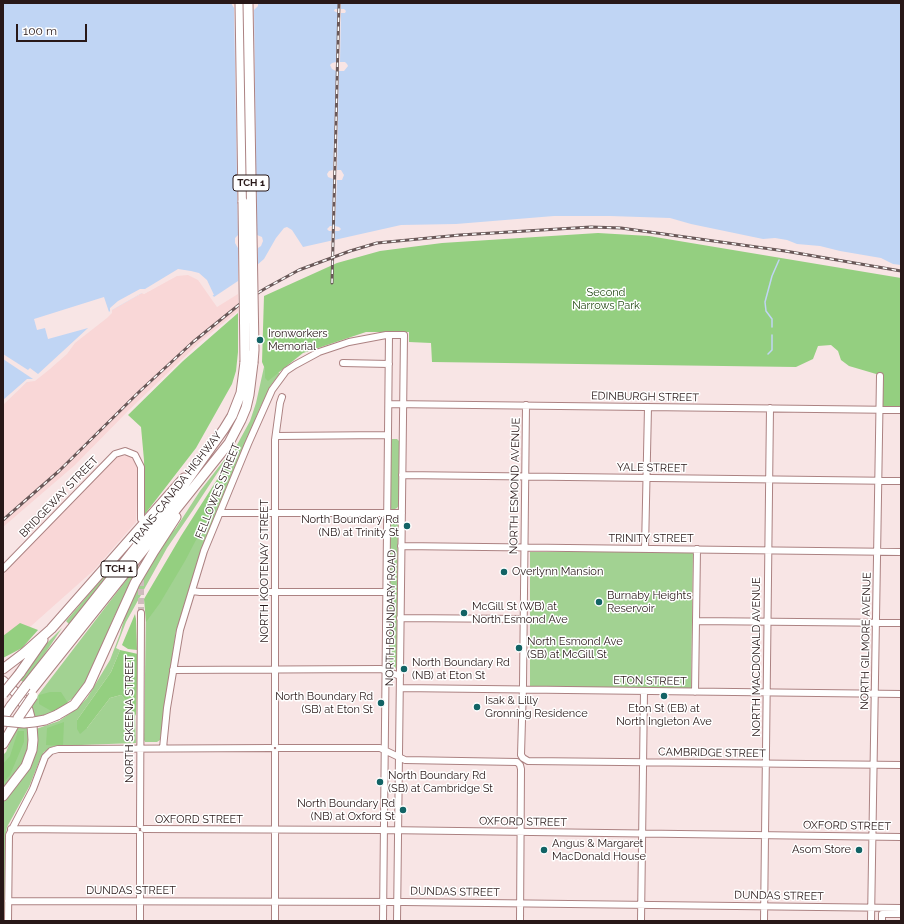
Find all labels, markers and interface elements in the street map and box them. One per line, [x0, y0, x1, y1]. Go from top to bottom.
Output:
scale bar [18, 16, 89, 42]
text: 100 m [23, 24, 57, 38]
road number: TCH 1 [233, 175, 269, 191]
park label: Second Narrows Park [572, 286, 640, 312]
place label: Ironworkers Memorial [268, 327, 328, 353]
marker: Ironworkers Memorial [255, 335, 265, 345]
street label: EDINBURGH STREET [591, 389, 699, 405]
street label: NORTH ESMOND AVENUE [507, 418, 523, 554]
street label: TRANS-CANADA HIGHWAY [127, 429, 225, 549]
street label: FELLOWES STREET [193, 441, 243, 541]
street label: BRIDGEWAY STREET [17, 454, 101, 540]
street label: YALE STREET [617, 461, 687, 475]
street label: NORTH KOOTENAY STREET [258, 499, 272, 643]
place label: North Boundary Rd (NB) at Trinity St [301, 513, 399, 539]
marker: North Boundary Rd (NB) at Trinity St [402, 521, 412, 531]
street label: TRINITY STREET [608, 532, 694, 546]
street label: NORTH BOUNDARY ROAD [383, 550, 399, 686]
road number: TCH 1 [101, 561, 137, 577]
place label: Overlynn Mansion [512, 565, 603, 579]
marker: Overlynn Mansion [499, 567, 509, 577]
street label: NORTH GILMORE AVENUE [858, 572, 874, 710]
street label: NORTH MACDONALD AVENUE [750, 577, 764, 737]
place label: Burnaby Heights Reservoir [607, 589, 692, 615]
marker: Burnaby Heights Reservoir [594, 597, 604, 607]
place label: McGill St (WB) at North Esmond Ave [472, 600, 568, 626]
marker: McGill St (WB) at North Esmond Ave [459, 608, 469, 618]
place label: North Esmond Ave (SB) at McGill St [527, 635, 623, 661]
marker: North Esmond Ave (SB) at McGill St [514, 643, 524, 653]
street label: NORTH SKEENA STREET [123, 655, 137, 783]
place label: North Boundary Rd (NB) at Eton St [412, 656, 510, 682]
marker: North Boundary Rd (NB) at Eton St [399, 664, 409, 674]
street label: ETON STREET [613, 674, 687, 688]
place label: North Boundary Rd (SB) at Eton St [275, 690, 373, 716]
marker: Eton St (EB) at North Ingleton Ave [659, 691, 669, 701]
place label: Isak & Lilly Gronning Residence [485, 694, 588, 720]
marker: North Boundary Rd (SB) at Eton St [376, 698, 386, 708]
marker: Isak & Lilly Gronning Residence [472, 702, 482, 712]
place label: Eton St (EB) at North Ingleton Ave [616, 702, 712, 728]
street label: CAMBRIDGE STREET [658, 745, 766, 761]
place label: North Boundary Rd (SB) at Cambridge St [388, 769, 493, 795]
marker: North Boundary Rd (SB) at Cambridge St [375, 777, 385, 787]
place label: North Boundary Rd (NB) at Oxford St [297, 797, 395, 823]
marker: North Boundary Rd (NB) at Oxford St [398, 805, 408, 815]
street label: OXFORD STREET [155, 813, 243, 827]
street label: OXFORD STREET [479, 815, 567, 829]
street label: OXFORD STREET [803, 819, 891, 833]
place label: Angus & Margaret MacDonald House [552, 837, 646, 863]
place label: Asom Store [792, 843, 851, 857]
marker: Angus & Margaret MacDonald House [539, 845, 549, 855]
marker: Asom Store [854, 845, 864, 855]
street label: DUNDAS STREET [86, 884, 176, 898]
street label: DUNDAS STREET [410, 885, 500, 899]
street label: DUNDAS STREET [734, 889, 824, 903]

